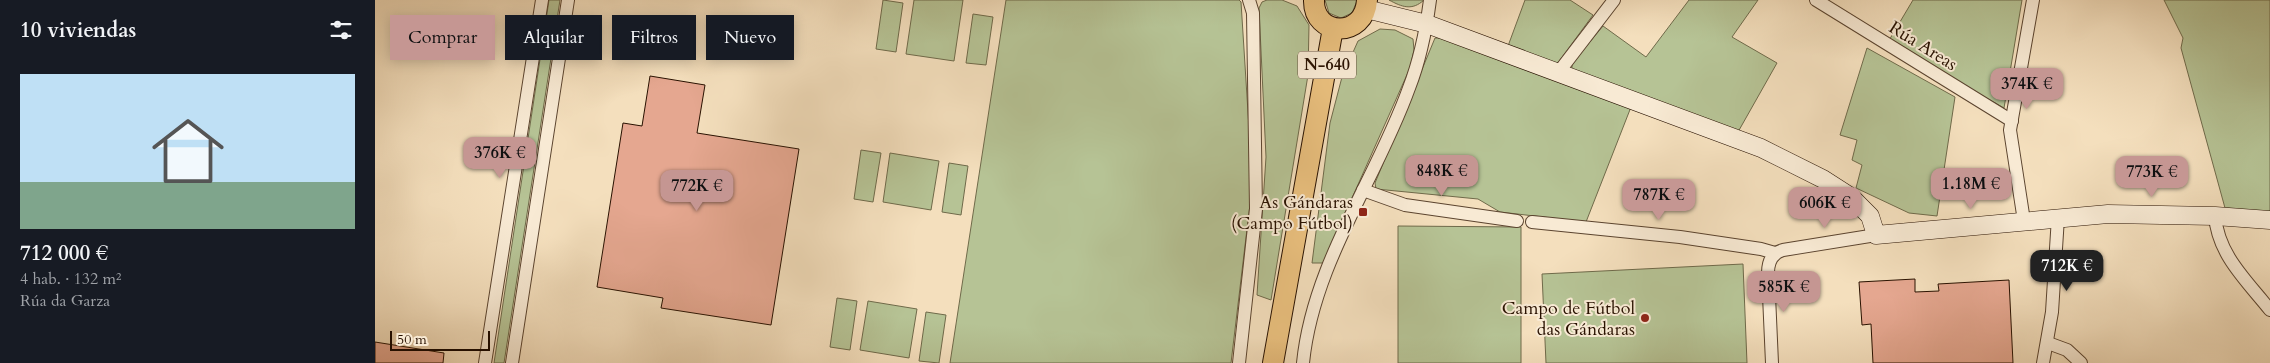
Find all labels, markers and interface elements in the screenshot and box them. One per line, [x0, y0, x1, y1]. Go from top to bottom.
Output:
chip: Comprar [390, 15, 495, 60]
chip: Alquilar [505, 15, 602, 60]
chip: Filtros [612, 15, 696, 60]
chip: Nuevo [706, 15, 794, 60]
street label: Rúa Areas [1884, 15, 1962, 77]
text: 10 viviendas [20, 16, 136, 45]
icon: filters [327, 16, 355, 44]
road number: N-640 [1298, 52, 1356, 78]
pin: 374K € [1986, 68, 2068, 110]
text: 374K € [2001, 73, 2053, 95]
icon: home [143, 106, 233, 196]
pin: 376K € [459, 136, 541, 179]
text: 376K € [474, 142, 526, 164]
pin: 848K € [1401, 154, 1483, 197]
pin: 773K € [2111, 156, 2193, 198]
text: 848K € [1416, 160, 1468, 182]
text: 773K € [2126, 161, 2178, 183]
pin: 1.18M € [1925, 168, 2017, 210]
pin: 772K € [656, 170, 738, 212]
text: 1.18M € [1942, 173, 2000, 195]
text: 772K € [671, 175, 723, 197]
pin: 787K € [1618, 178, 1700, 221]
text: 787K € [1633, 184, 1685, 206]
pin: 606K € [1784, 186, 1866, 229]
place label: As Gándaras (Campo Fútbol) [1231, 190, 1353, 236]
text: 606K € [1799, 192, 1851, 214]
marker: As Gándaras (Campo Fútbol) [1357, 206, 1369, 218]
text: 712 000 € [20, 239, 108, 268]
pin: 712K € [2026, 250, 2108, 292]
text: 712K € [2041, 255, 2093, 277]
text: 4 hab. · 132 m² [20, 268, 121, 290]
pin: 585K € [1743, 270, 1825, 313]
text: 585K € [1758, 276, 1810, 298]
text: Rúa da Garza [20, 290, 110, 312]
place label: Campo de Fútbol das Gándaras [1502, 296, 1635, 342]
marker: Campo de Fútbol das Gándaras [1639, 312, 1651, 324]
scale bar [390, 328, 490, 351]
text: 50 m [397, 330, 427, 349]

